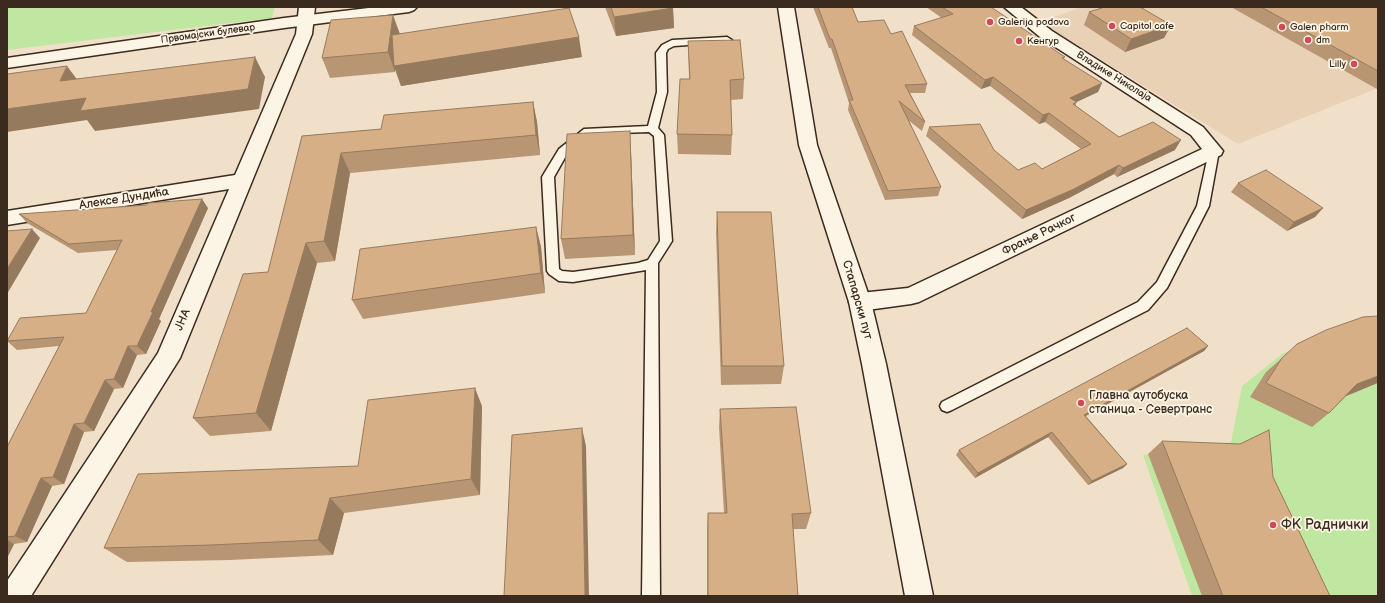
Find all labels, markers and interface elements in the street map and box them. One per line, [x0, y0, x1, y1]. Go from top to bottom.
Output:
place label: Galerija podova [998, 16, 1069, 28]
marker: Galerija podova [985, 17, 995, 27]
place label: Capitol cafe [1120, 20, 1174, 32]
street label: Првомајски булевар [160, 21, 256, 47]
marker: Capitol cafe [1107, 21, 1117, 31]
place label: Galen pharm [1290, 21, 1348, 33]
marker: Galen pharm [1277, 22, 1287, 32]
place label: dm [1316, 34, 1330, 46]
place label: Кенгур [1027, 35, 1059, 47]
marker: dm [1303, 35, 1313, 45]
marker: Кенгур [1014, 36, 1024, 46]
street label: Владике Николаја [1074, 49, 1154, 105]
place label: Lilly [1329, 58, 1346, 70]
marker: Lilly [1349, 59, 1359, 69]
street label: Алексе Дундића [78, 185, 170, 213]
street label: Фрање Рачког [1000, 211, 1078, 259]
street label: Стапарски пут [839, 259, 875, 341]
street label: ЈНА [172, 307, 194, 333]
place label: Главна аутобуска станица - Севертранс [1089, 389, 1212, 417]
marker: Главна аутобуска станица - Севертранс [1076, 398, 1086, 408]
place label: ФК Раднички [1281, 517, 1369, 533]
marker: ФК Раднички [1268, 520, 1278, 530]

